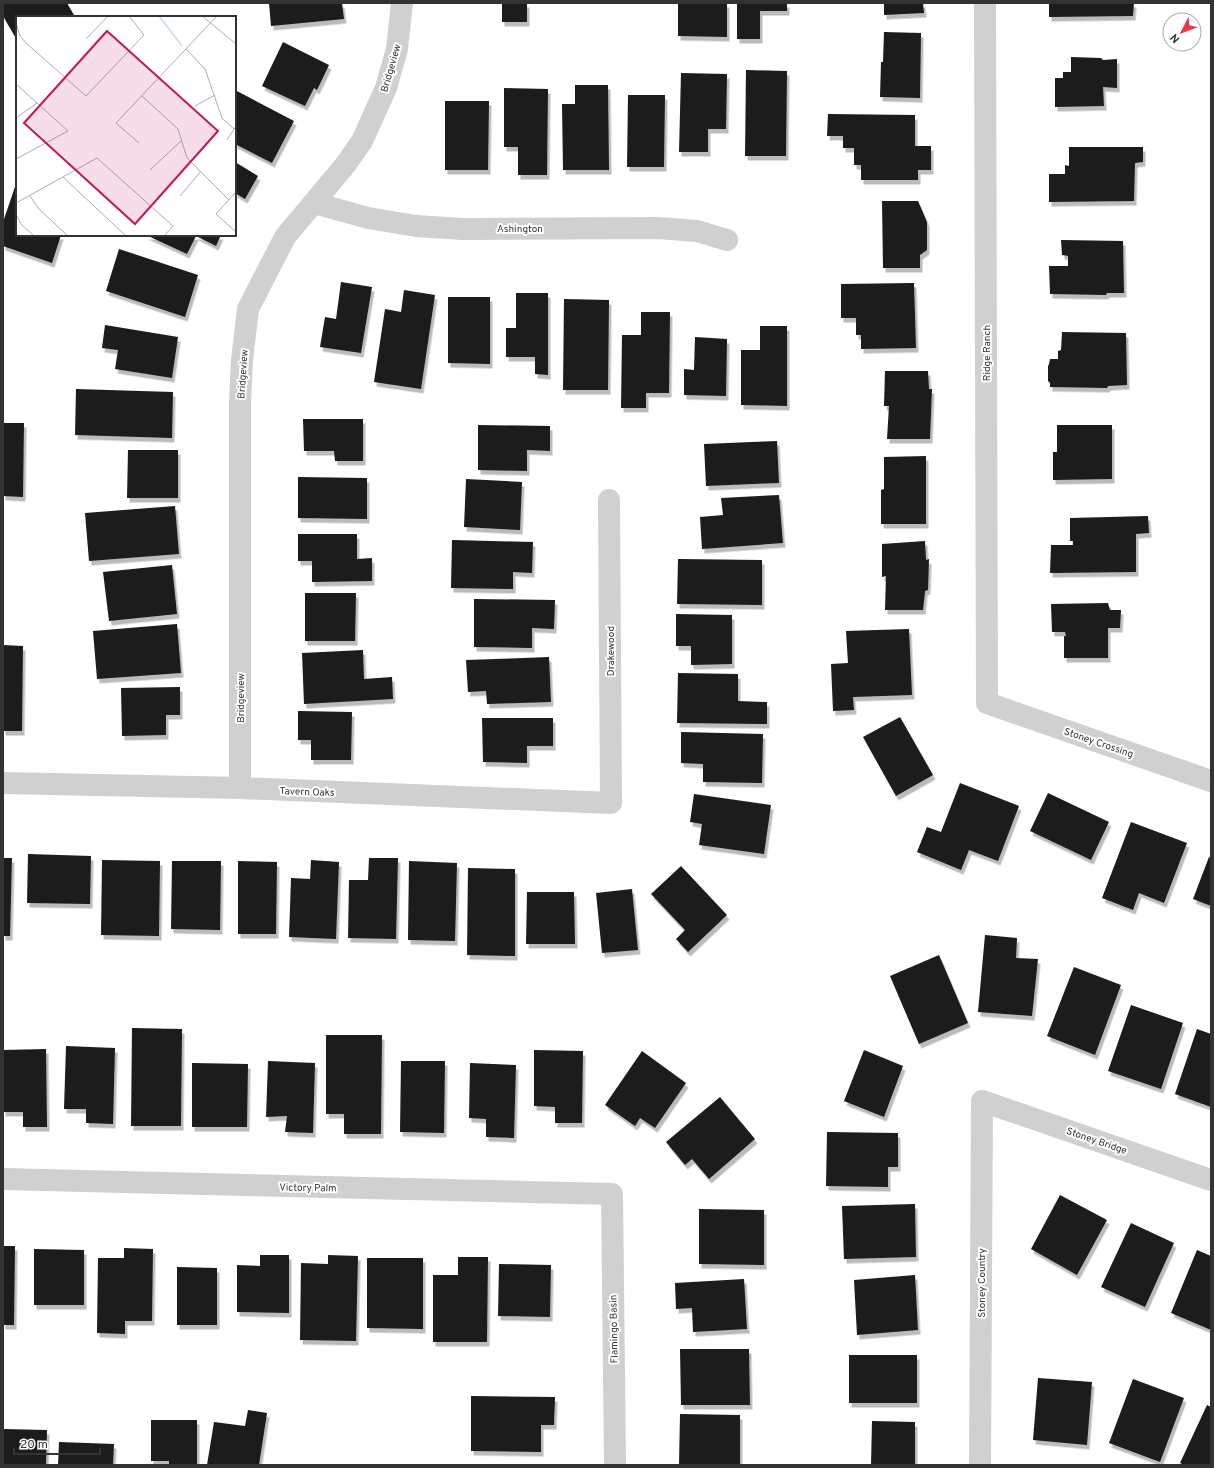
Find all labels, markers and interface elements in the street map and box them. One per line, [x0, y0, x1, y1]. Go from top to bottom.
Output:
north arrow [1162, 12, 1202, 52]
inset map [16, 16, 236, 236]
text: N [1167, 30, 1183, 46]
street label: Bridgeview [378, 43, 405, 94]
street label: Ashington [497, 223, 543, 236]
street label: Ridge Ranch [981, 325, 994, 381]
street label: Bridgeview [235, 349, 252, 399]
street label: Drakewood [605, 626, 618, 676]
street label: Bridgeview [235, 673, 248, 723]
street label: Stoney Crossing [1062, 725, 1135, 761]
street label: Tavern Oaks [279, 785, 335, 800]
street label: Stoney Bridge [1065, 1125, 1129, 1158]
street label: Victory Palm [279, 1182, 337, 1195]
street label: Stoney Country [976, 1248, 989, 1318]
street label: Flamingo Basin [607, 1295, 622, 1363]
scale bar [14, 1430, 100, 1456]
text: 20 m [20, 1437, 48, 1453]

